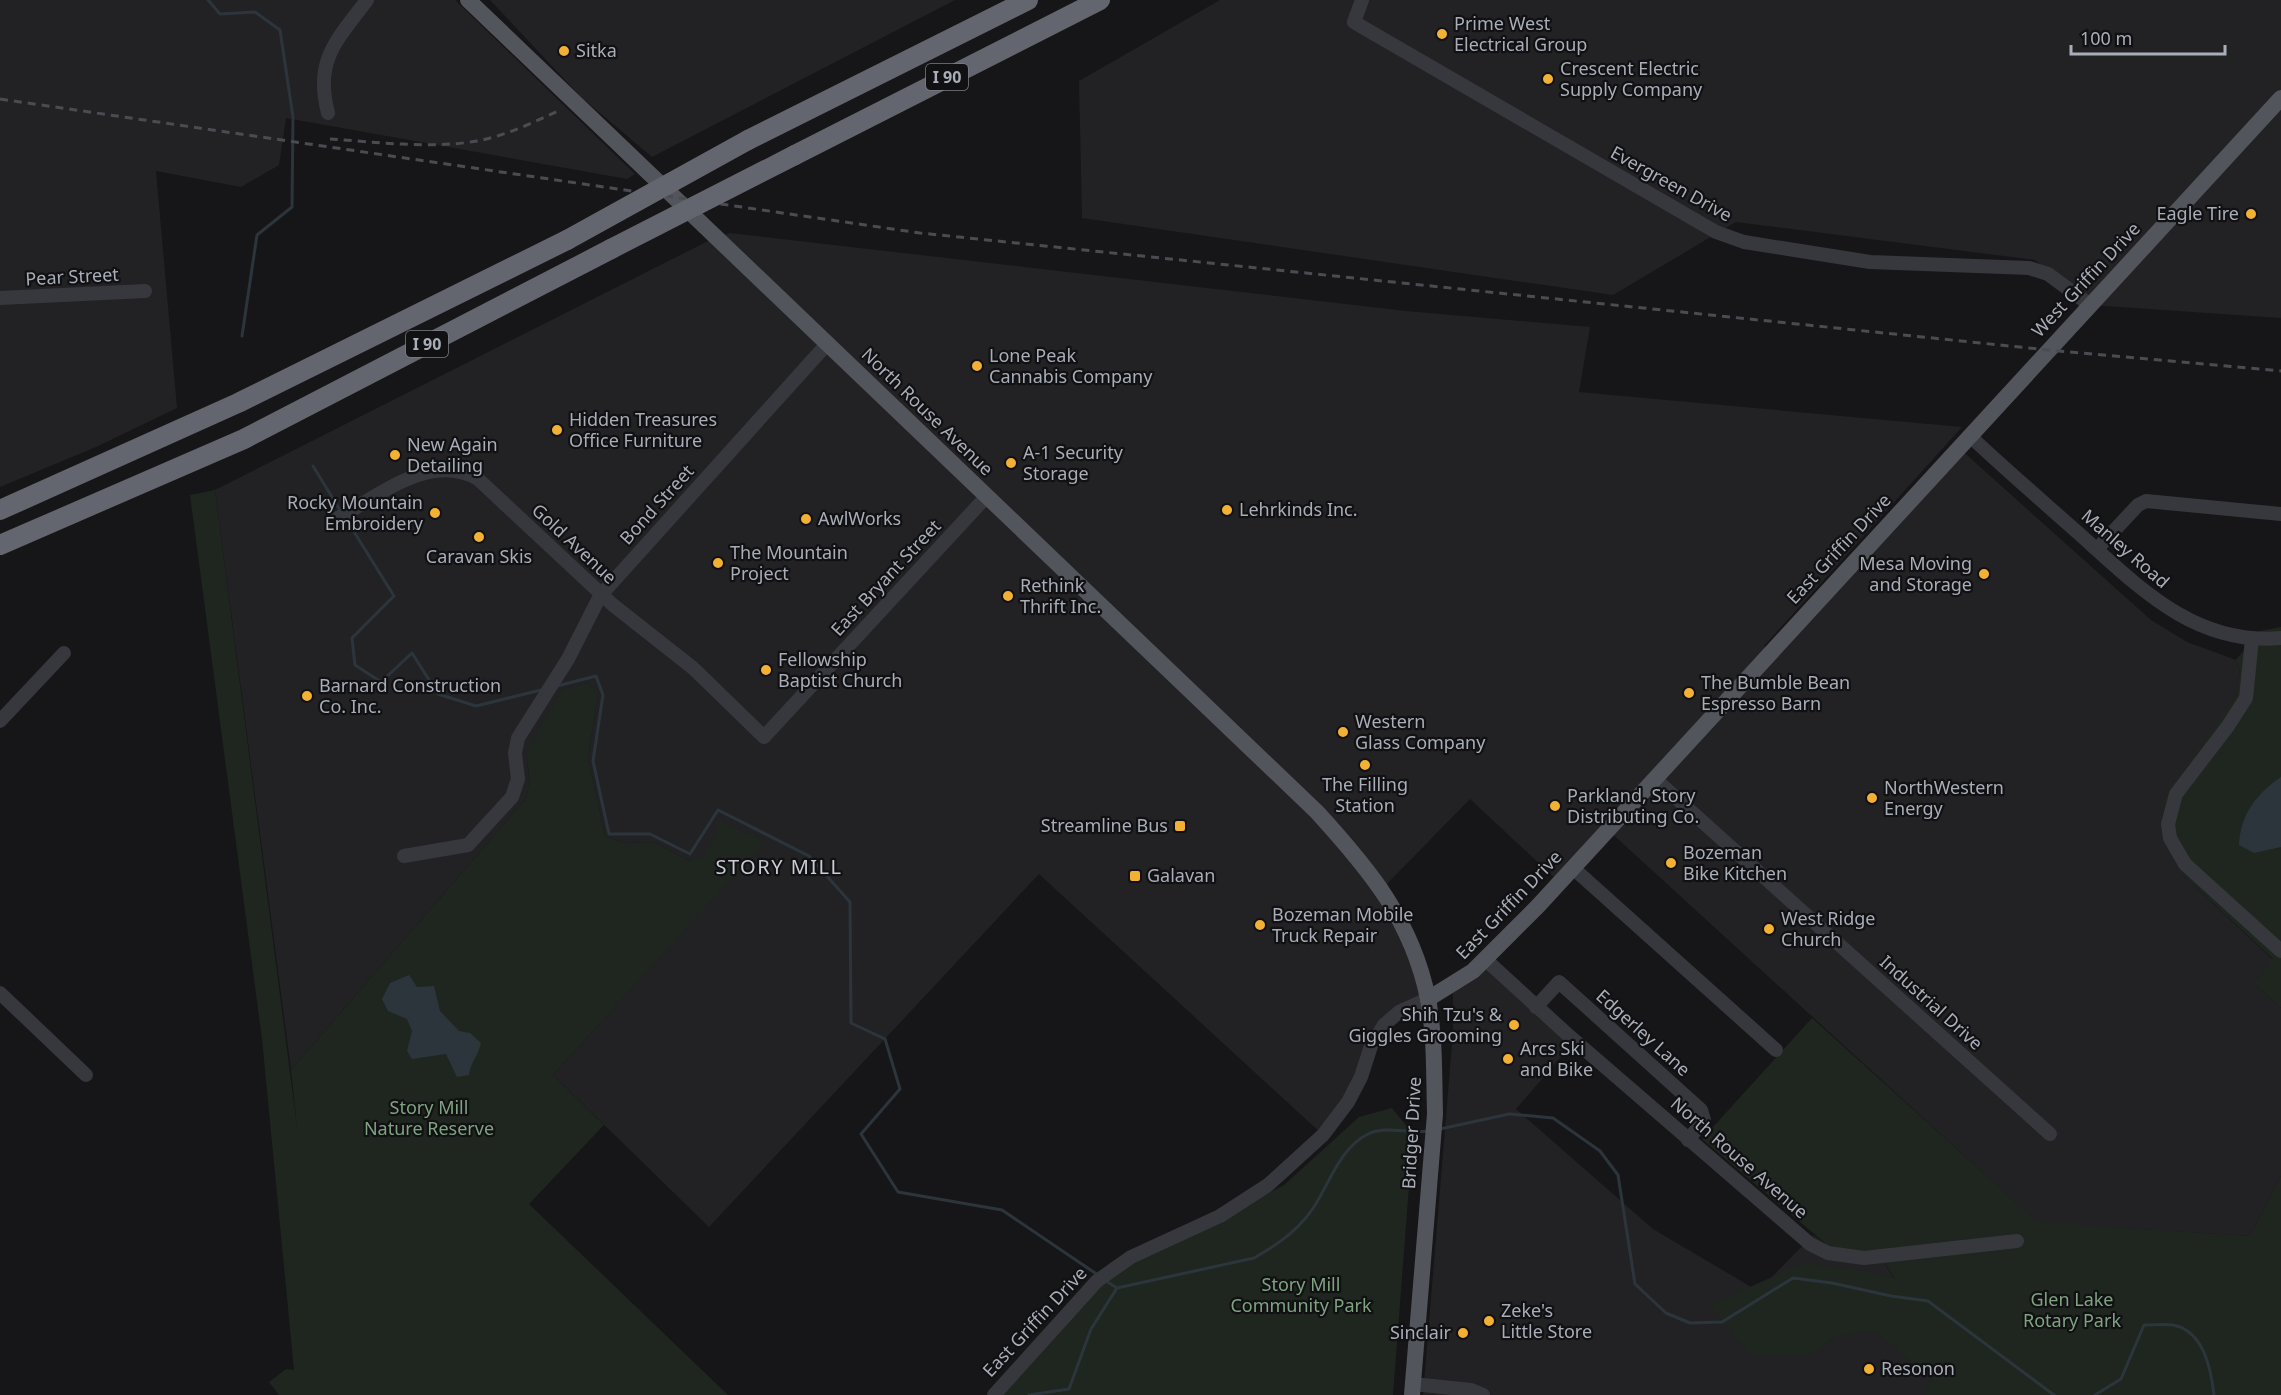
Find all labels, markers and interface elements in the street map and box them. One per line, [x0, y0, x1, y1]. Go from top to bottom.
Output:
place label: Prime West Electrical Group [1454, 11, 1587, 56]
scale bar [2071, 18, 2226, 56]
text: 100 m [2080, 26, 2132, 50]
marker: Prime West Electrical Group [1435, 27, 1449, 41]
place label: Sitka [576, 38, 617, 62]
marker: Sitka [557, 44, 571, 58]
place label: Crescent Electric Supply Company [1560, 56, 1703, 101]
road number: I 90 [926, 64, 968, 90]
marker: Crescent Electric Supply Company [1541, 72, 1555, 86]
street label: Evergreen Drive [1606, 140, 1736, 226]
place label: Eagle Tire [2156, 201, 2239, 225]
marker: Eagle Tire [2244, 207, 2258, 221]
street label: West Griffin Drive [2026, 217, 2145, 342]
street label: Pear Street [25, 262, 120, 290]
road number: I 90 [406, 331, 448, 357]
street label: North Rouse Avenue [857, 342, 999, 480]
place label: Lone Peak Cannabis Company [989, 343, 1153, 388]
marker: Lone Peak Cannabis Company [970, 359, 984, 373]
place label: Hidden Treasures Office Furniture [569, 407, 717, 452]
marker: Hidden Treasures Office Furniture [550, 423, 564, 437]
place label: New Again Detailing [407, 432, 498, 477]
place label: A-1 Security Storage [1023, 440, 1124, 485]
marker: New Again Detailing [388, 448, 402, 462]
marker: A-1 Security Storage [1004, 456, 1018, 470]
street label: Bond Street [614, 459, 699, 549]
street label: East Griffin Drive [1781, 488, 1896, 609]
place label: Rocky Mountain Embroidery [287, 490, 424, 535]
place label: Lehrkinds Inc. [1239, 497, 1358, 521]
street label: Gold Avenue [527, 498, 622, 589]
marker: Lehrkinds Inc. [1220, 503, 1234, 517]
street label: Manley Road [2077, 503, 2175, 593]
marker: Rocky Mountain Embroidery [428, 506, 442, 520]
place label: AwlWorks [818, 506, 901, 530]
marker: AwlWorks [799, 512, 813, 526]
street label: East Bryant Street [825, 514, 946, 641]
marker: Caravan Skis [472, 530, 486, 544]
place label: The Mountain Project [730, 540, 848, 585]
place label: Caravan Skis [426, 544, 532, 568]
place label: Mesa Moving and Storage [1859, 551, 1972, 596]
marker: The Mountain Project [711, 556, 725, 570]
marker: Mesa Moving and Storage [1977, 567, 1991, 581]
place label: Rethink Thrift Inc. [1020, 573, 1101, 618]
marker: Rethink Thrift Inc. [1001, 589, 1015, 603]
place label: Fellowship Baptist Church [778, 647, 902, 692]
marker: Fellowship Baptist Church [759, 663, 773, 677]
place label: The Bumble Bean Espresso Barn [1701, 670, 1850, 715]
place label: Barnard Construction Co. Inc. [319, 673, 501, 718]
marker: The Bumble Bean Espresso Barn [1682, 686, 1696, 700]
marker: Barnard Construction Co. Inc. [300, 689, 314, 703]
place label: Western Glass Company [1355, 709, 1486, 754]
marker: Western Glass Company [1336, 725, 1350, 739]
marker: The Filling Station [1358, 758, 1372, 772]
place label: The Filling Station [1322, 772, 1408, 817]
place label: NorthWestern Energy [1884, 775, 2004, 820]
place label: Parkland, Story Distributing Co. [1567, 783, 1699, 828]
marker: NorthWestern Energy [1865, 791, 1879, 805]
marker: Parkland, Story Distributing Co. [1548, 799, 1562, 813]
place label: Streamline Bus [1041, 813, 1168, 837]
marker: Streamline Bus [1173, 819, 1187, 833]
place label: Bozeman Bike Kitchen [1683, 840, 1787, 885]
street label: East Griffin Drive [1450, 845, 1566, 964]
district label: STORY MILL [715, 853, 843, 880]
marker: Bozeman Bike Kitchen [1664, 856, 1678, 870]
place label: Galavan [1147, 863, 1215, 887]
marker: Galavan [1128, 869, 1142, 883]
place label: Bozeman Mobile Truck Repair [1272, 902, 1413, 947]
place label: West Ridge Church [1781, 906, 1875, 951]
marker: Bozeman Mobile Truck Repair [1253, 918, 1267, 932]
marker: West Ridge Church [1762, 922, 1776, 936]
street label: Industrial Drive [1875, 950, 1988, 1055]
street label: Edgerley Lane [1591, 984, 1696, 1081]
place label: Shih Tzu's & Giggles Grooming [1348, 1002, 1503, 1047]
marker: Shih Tzu's & Giggles Grooming [1507, 1018, 1521, 1032]
place label: Arcs Ski and Bike [1520, 1036, 1593, 1081]
marker: Arcs Ski and Bike [1501, 1052, 1515, 1066]
street label: Bridger Drive [1396, 1076, 1426, 1190]
street label: North Rouse Avenue [1666, 1091, 1813, 1223]
park label: Story Mill Nature Reserve [364, 1095, 494, 1140]
street label: East Griffin Drive [977, 1261, 1092, 1382]
park label: Story Mill Community Park [1230, 1272, 1372, 1317]
park label: Glen Lake Rotary Park [2023, 1287, 2121, 1332]
place label: Zeke's Little Store [1501, 1298, 1592, 1343]
marker: Zeke's Little Store [1482, 1314, 1496, 1328]
place label: Sinclair [1390, 1320, 1452, 1344]
marker: Sinclair [1456, 1326, 1470, 1340]
place label: Resonon [1881, 1356, 1955, 1380]
marker: Resonon [1862, 1362, 1876, 1376]

